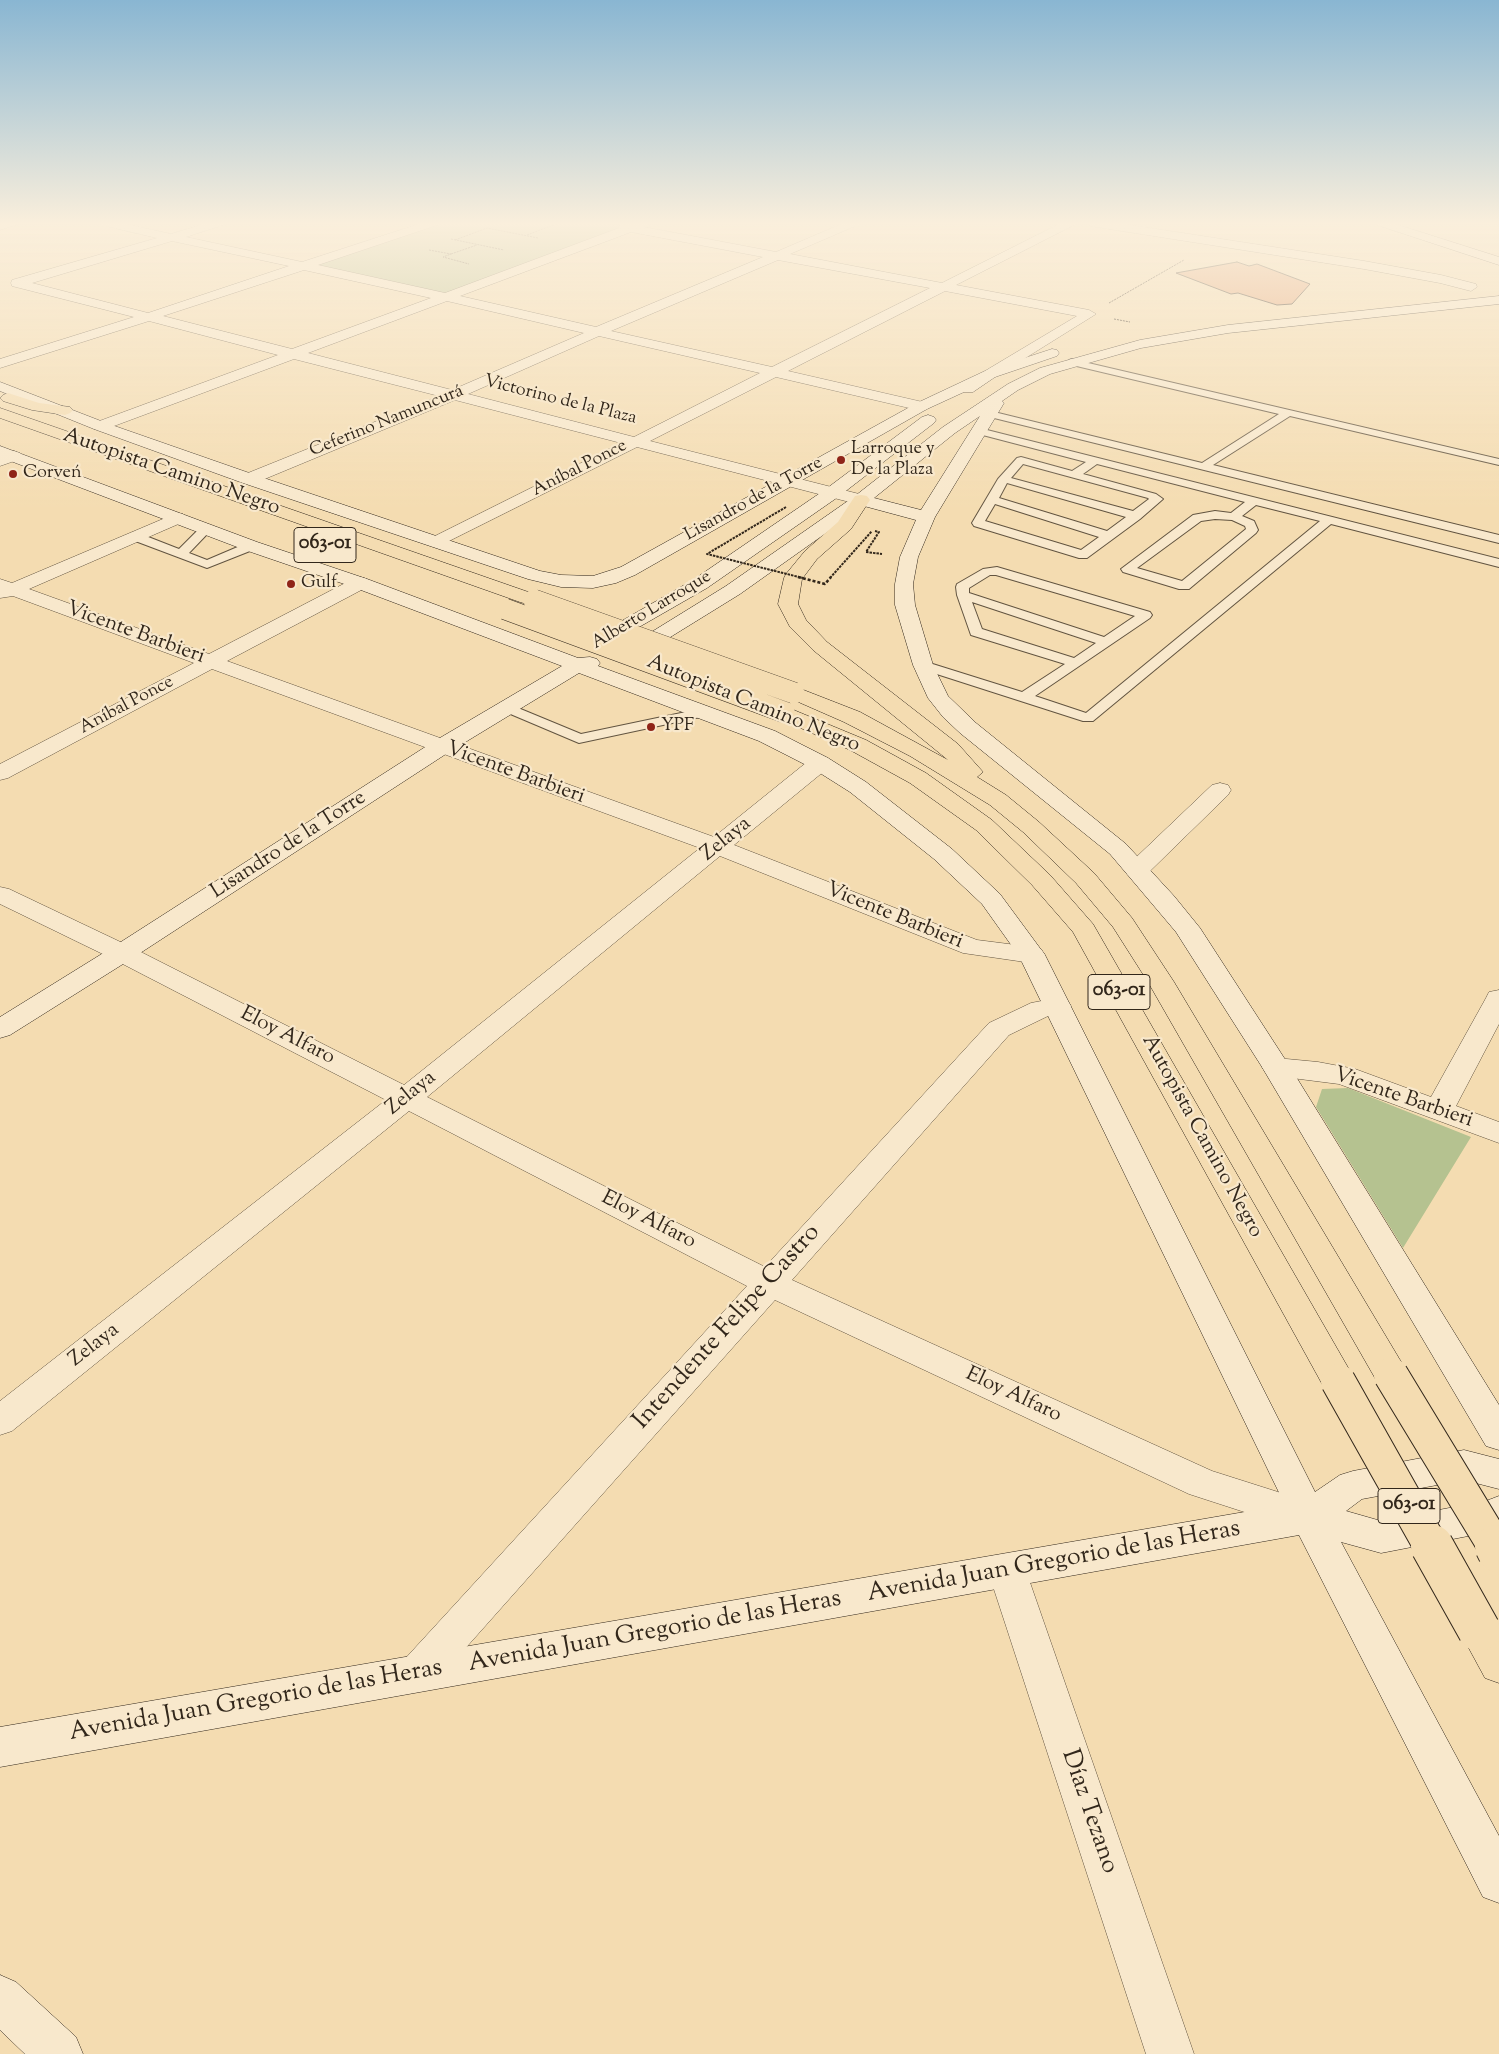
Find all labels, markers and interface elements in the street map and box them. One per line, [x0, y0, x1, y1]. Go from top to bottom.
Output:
street label: Victorino de la Plaza [481, 372, 639, 430]
street label: Ceferino Namuncurá [307, 381, 467, 463]
street label: Autopista Camino Negro [59, 424, 283, 522]
street label: Aníbal Ponce [529, 436, 631, 502]
place label: Larroque y De la Plaza [851, 439, 935, 482]
street label: Lisandro de la Torre [681, 453, 827, 547]
marker: Larroque y De la Plaza [835, 454, 847, 466]
place label: Corveń [23, 463, 82, 485]
marker: Corveń [7, 468, 19, 480]
road number: 063-01 [294, 528, 356, 562]
street label: Alberto Larroque [588, 567, 716, 655]
place label: Gulf [301, 573, 337, 595]
marker: Gulf [285, 578, 297, 590]
street label: Vicente Barbieri [62, 597, 208, 671]
street label: Autopista Camino Negro [643, 651, 863, 759]
street label: Aníbal Ponce [76, 672, 178, 740]
place label: YPF [661, 716, 694, 738]
marker: YPF [645, 721, 657, 733]
street label: Vicente Barbieri [442, 737, 588, 811]
street label: Lisandro de la Torre [207, 786, 371, 906]
street label: Zelaya [697, 812, 757, 868]
street label: Vicente Barbieri [822, 878, 966, 956]
road number: 063-01 [1088, 974, 1150, 1010]
street label: Eloy Alfaro [235, 1002, 339, 1072]
street label: Autopista Camino Negro [1135, 1031, 1267, 1243]
street label: Vicente Barbieri [1330, 1063, 1476, 1135]
street label: Zelaya [382, 1066, 442, 1122]
street label: Eloy Alfaro [596, 1186, 700, 1256]
street label: Intendente Felipe Castro [628, 1219, 828, 1437]
street label: Zelaya [65, 1319, 125, 1373]
street label: Eloy Alfaro [961, 1363, 1065, 1429]
road number: 063-01 [1378, 1488, 1440, 1524]
street label: Avenida Juan Gregorio de las Heras [865, 1515, 1243, 1611]
street label: Avenida Juan Gregorio de las Heras [466, 1585, 844, 1681]
street label: Avenida Juan Gregorio de las Heras [67, 1654, 445, 1750]
street label: Díaz Tezano [1053, 1746, 1123, 1878]

